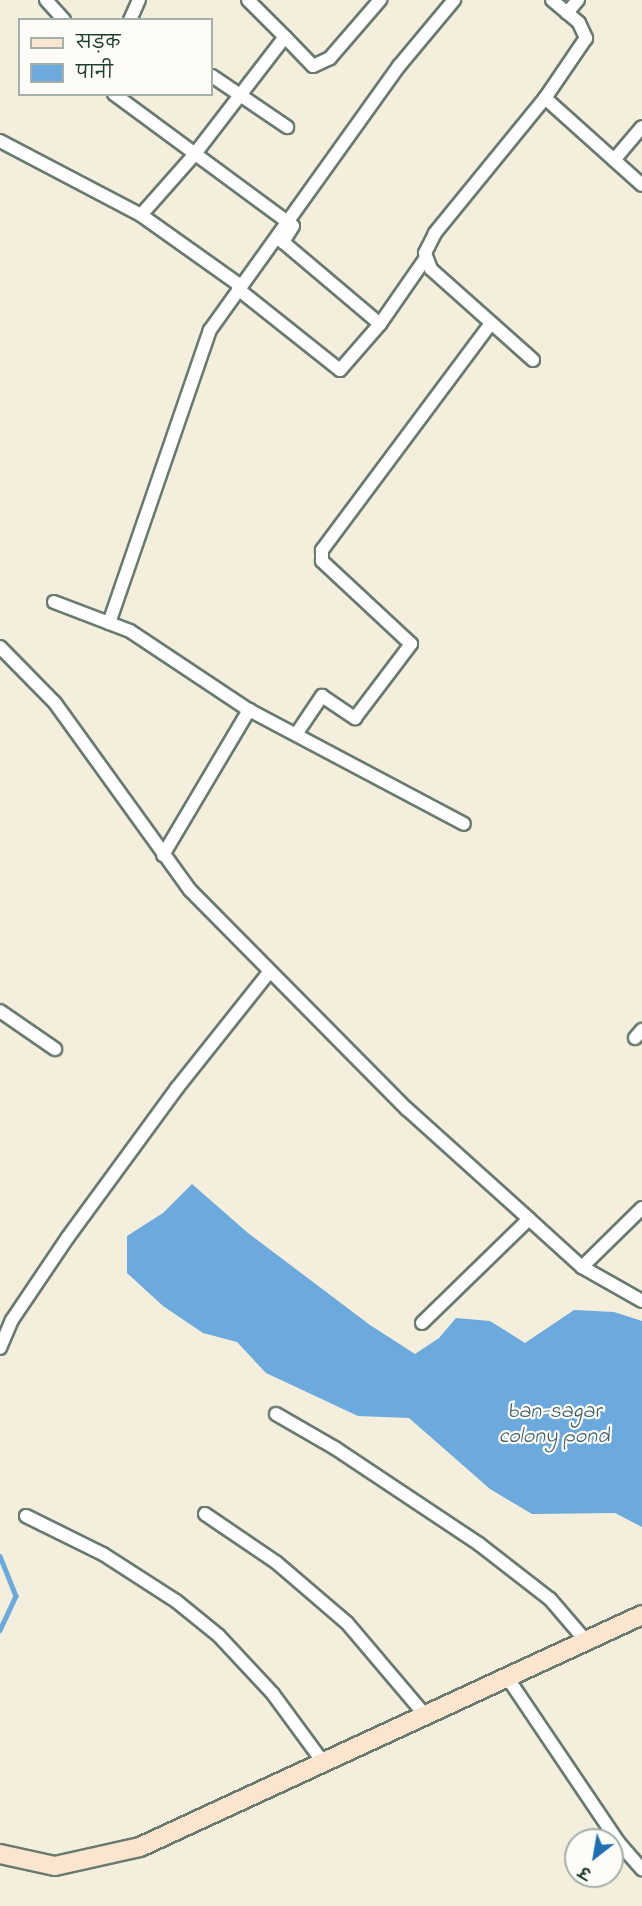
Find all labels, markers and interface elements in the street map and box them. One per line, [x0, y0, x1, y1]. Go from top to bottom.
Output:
legend [18, 18, 213, 96]
text: सड़क [76, 31, 120, 57]
text: पानी [76, 61, 113, 87]
water label: ban-sagar colony pond [499, 1399, 609, 1450]
north arrow [564, 1828, 624, 1888]
text: उ [575, 1859, 597, 1885]

